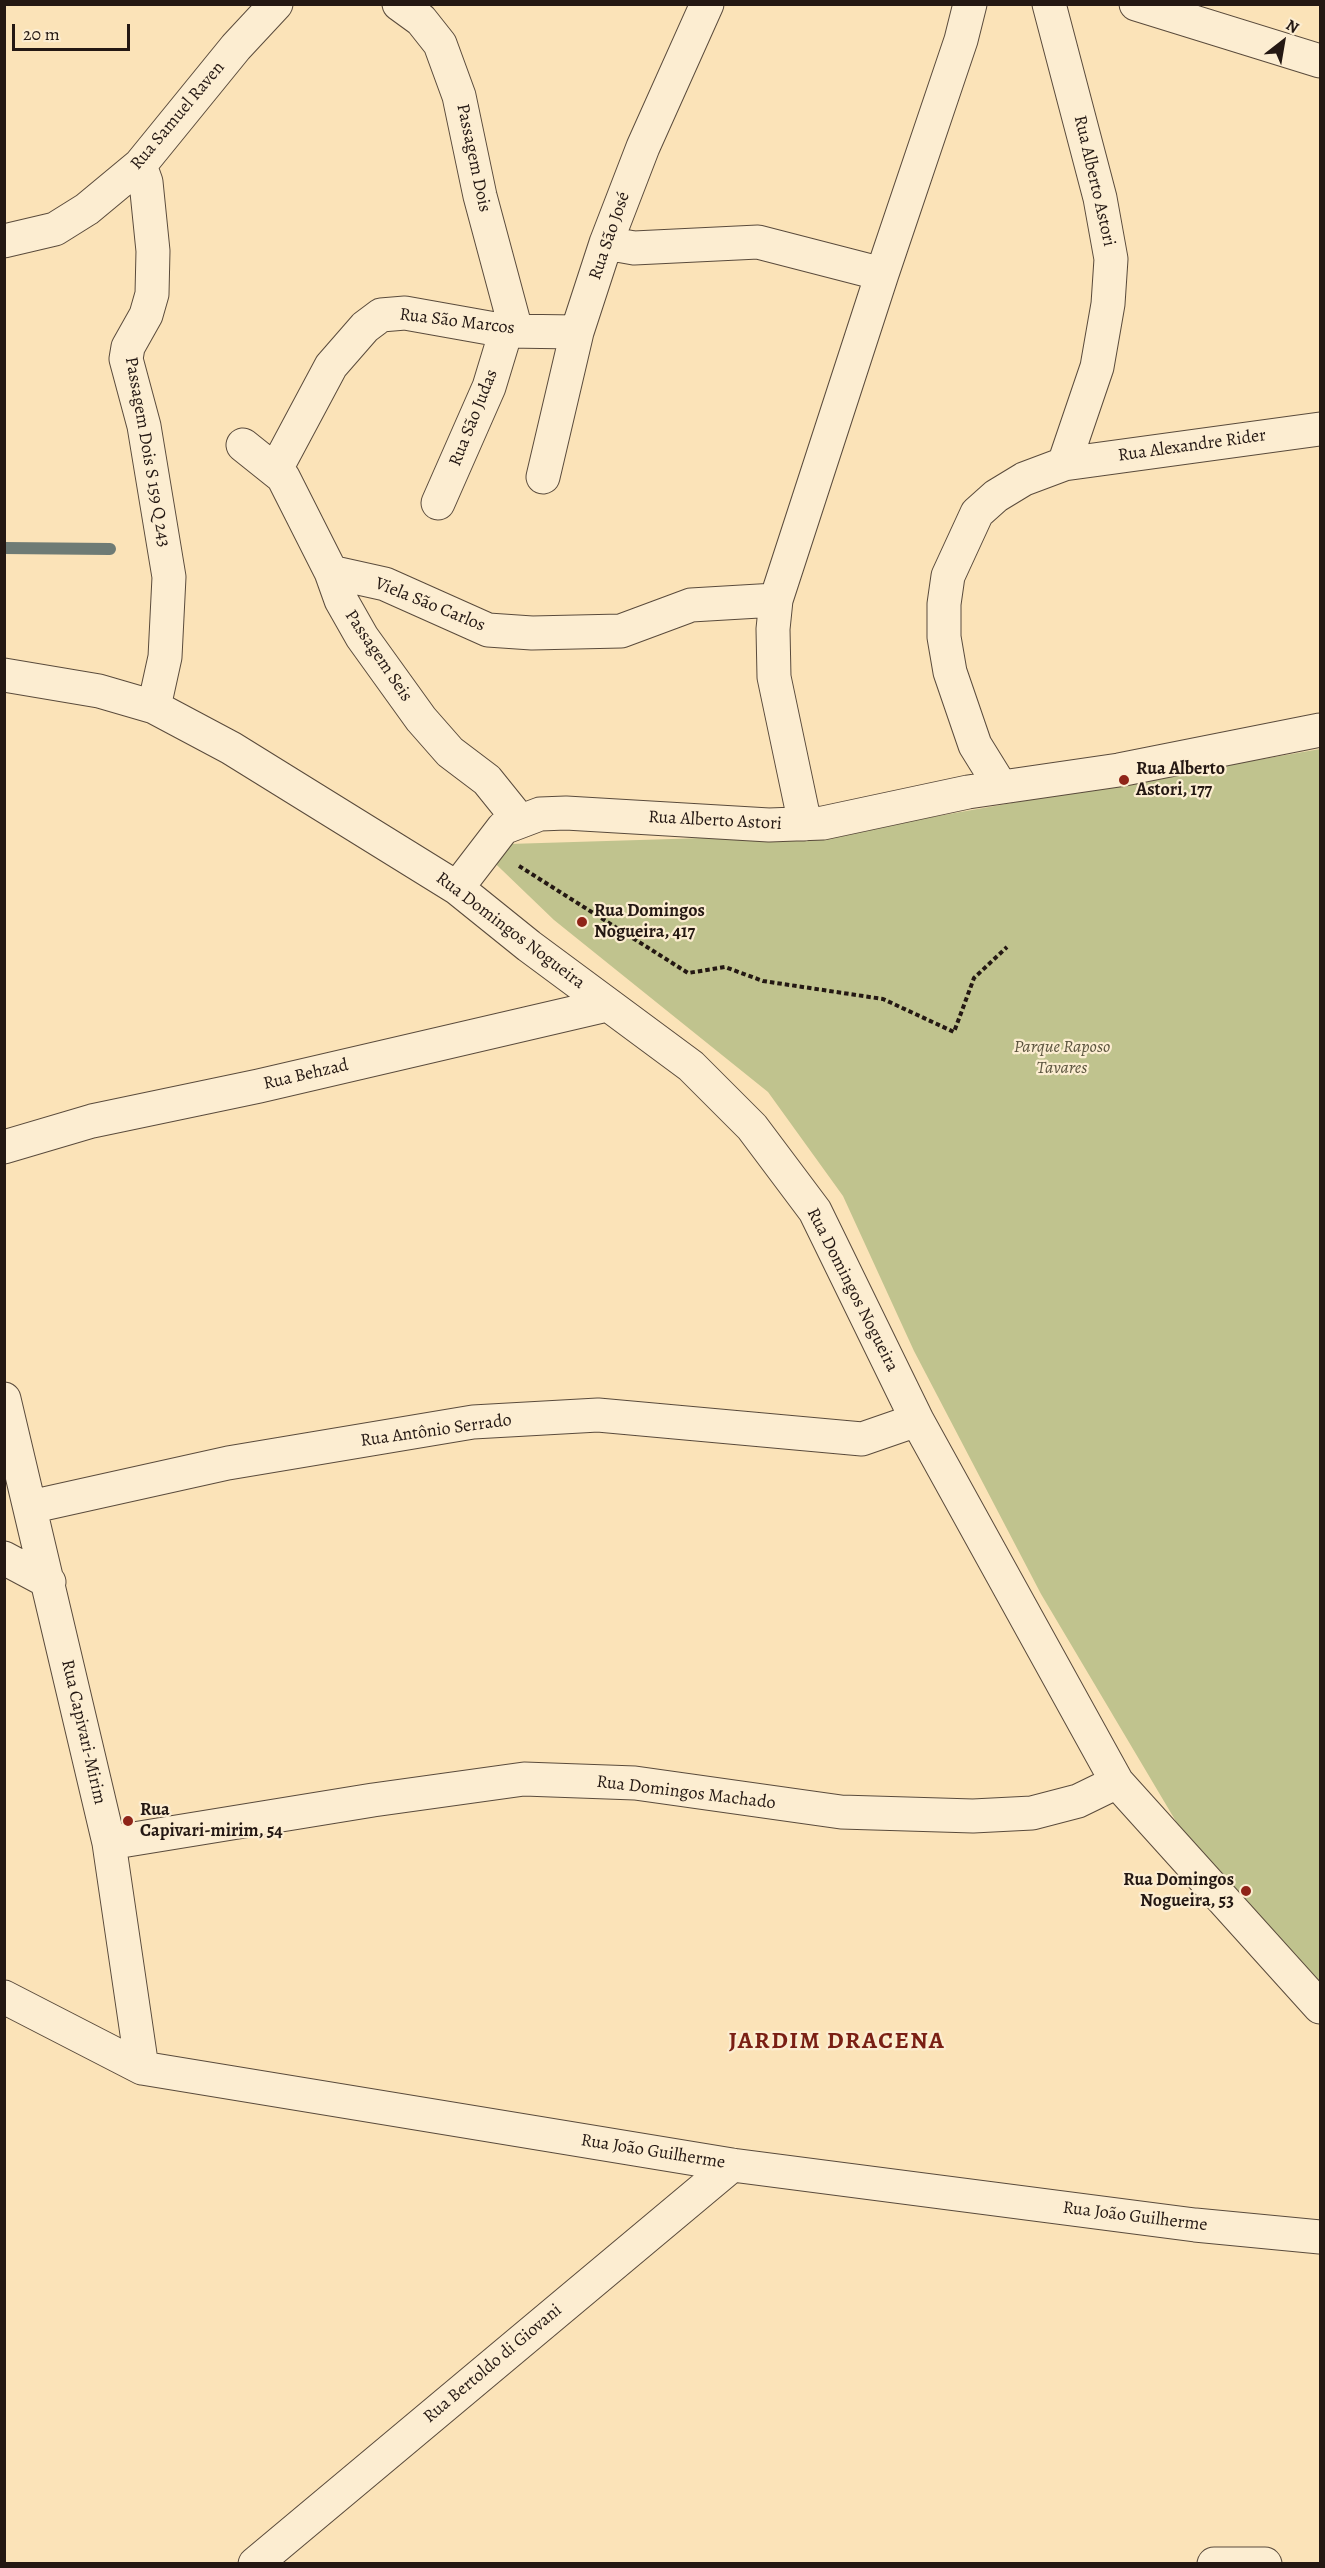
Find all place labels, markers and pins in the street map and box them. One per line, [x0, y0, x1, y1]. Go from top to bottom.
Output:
place label: Rua Alberto Astori, 177 [1136, 759, 1225, 802]
marker: Rua Alberto Astori, 177 [1117, 773, 1131, 787]
place label: Rua Domingos Nogueira, 417 [594, 901, 705, 944]
marker: Rua Domingos Nogueira, 417 [575, 915, 589, 929]
place label: Rua Capivari-mirim, 54 [140, 1800, 283, 1842]
marker: Rua Capivari-mirim, 54 [121, 1814, 135, 1828]
place label: Rua Domingos Nogueira, 53 [1123, 1870, 1234, 1912]
marker: Rua Domingos Nogueira, 53 [1239, 1884, 1253, 1898]

